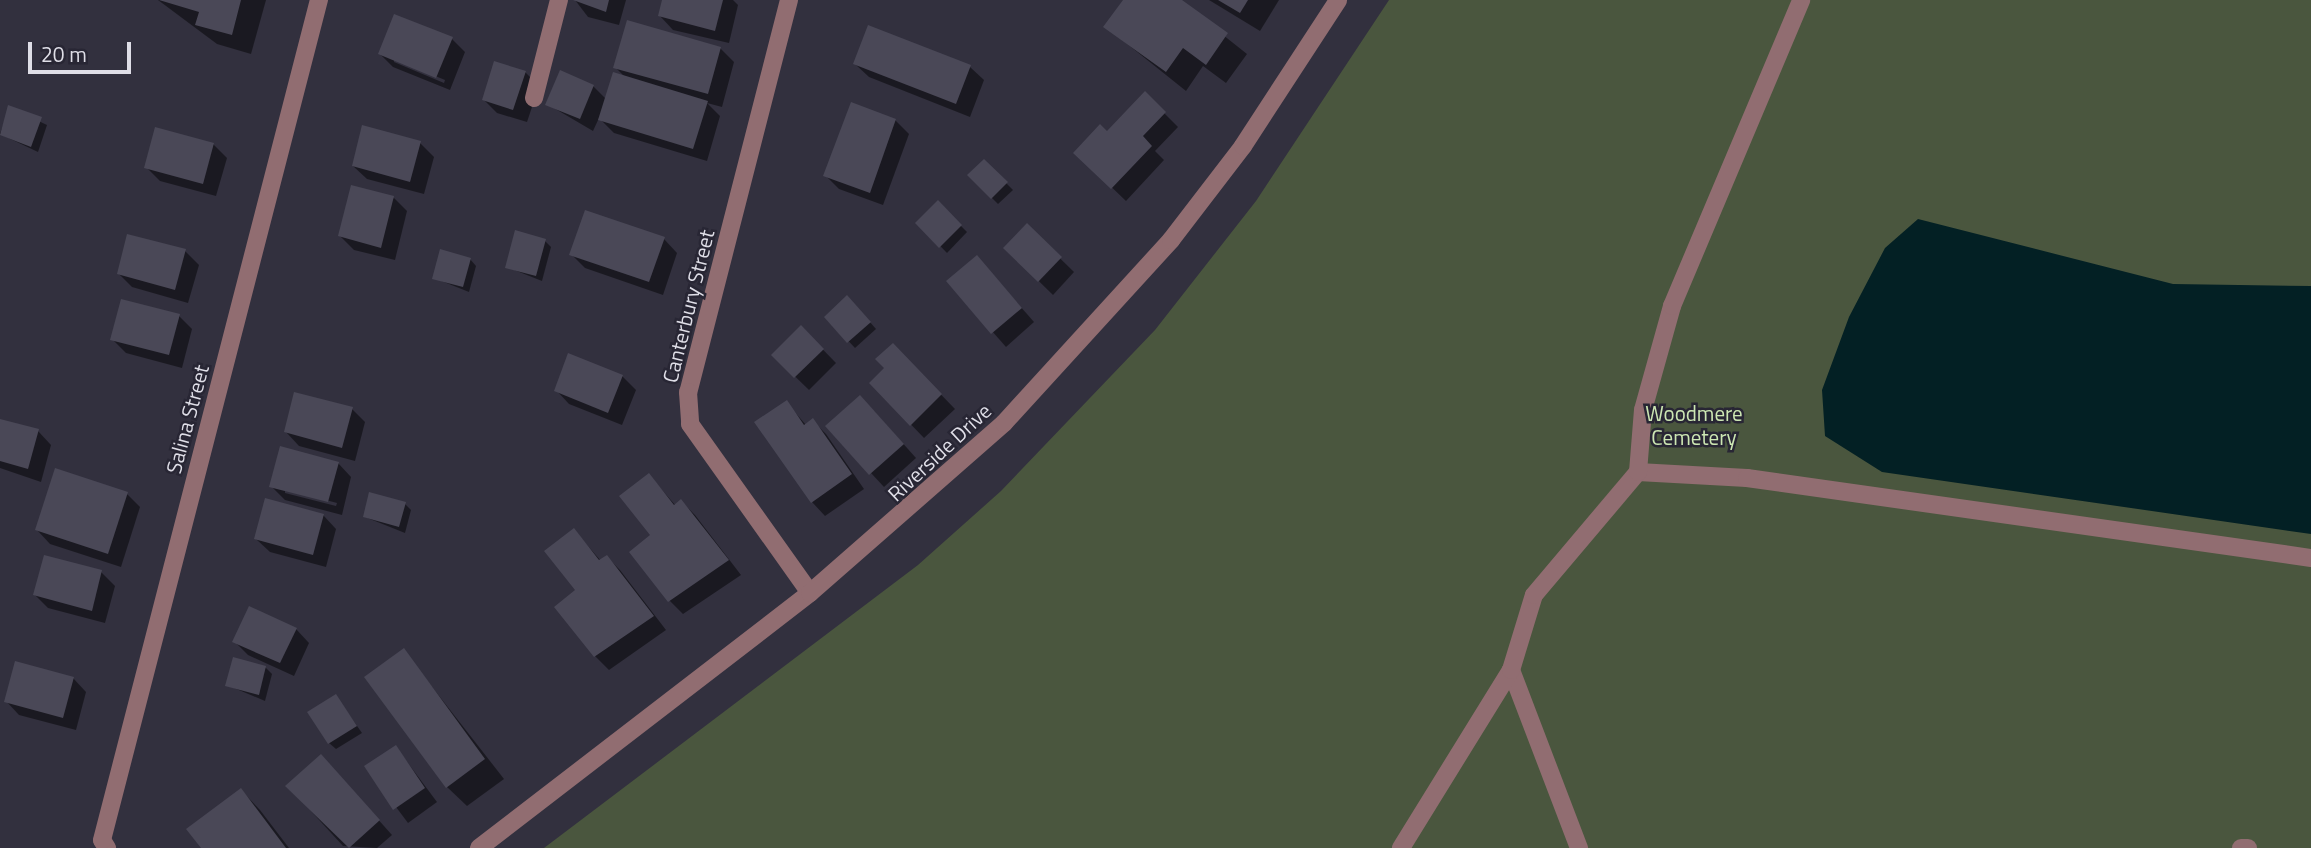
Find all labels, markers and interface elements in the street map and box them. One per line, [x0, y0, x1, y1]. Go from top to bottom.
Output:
scale bar [32, 28, 135, 72]
text: 20 m [41, 38, 87, 70]
street label: Canterbury Street [657, 227, 719, 385]
street label: Salina Street [160, 362, 214, 476]
street label: Riverside Drive [882, 398, 996, 506]
park label: Woodmere Cemetery [1645, 400, 1743, 450]

